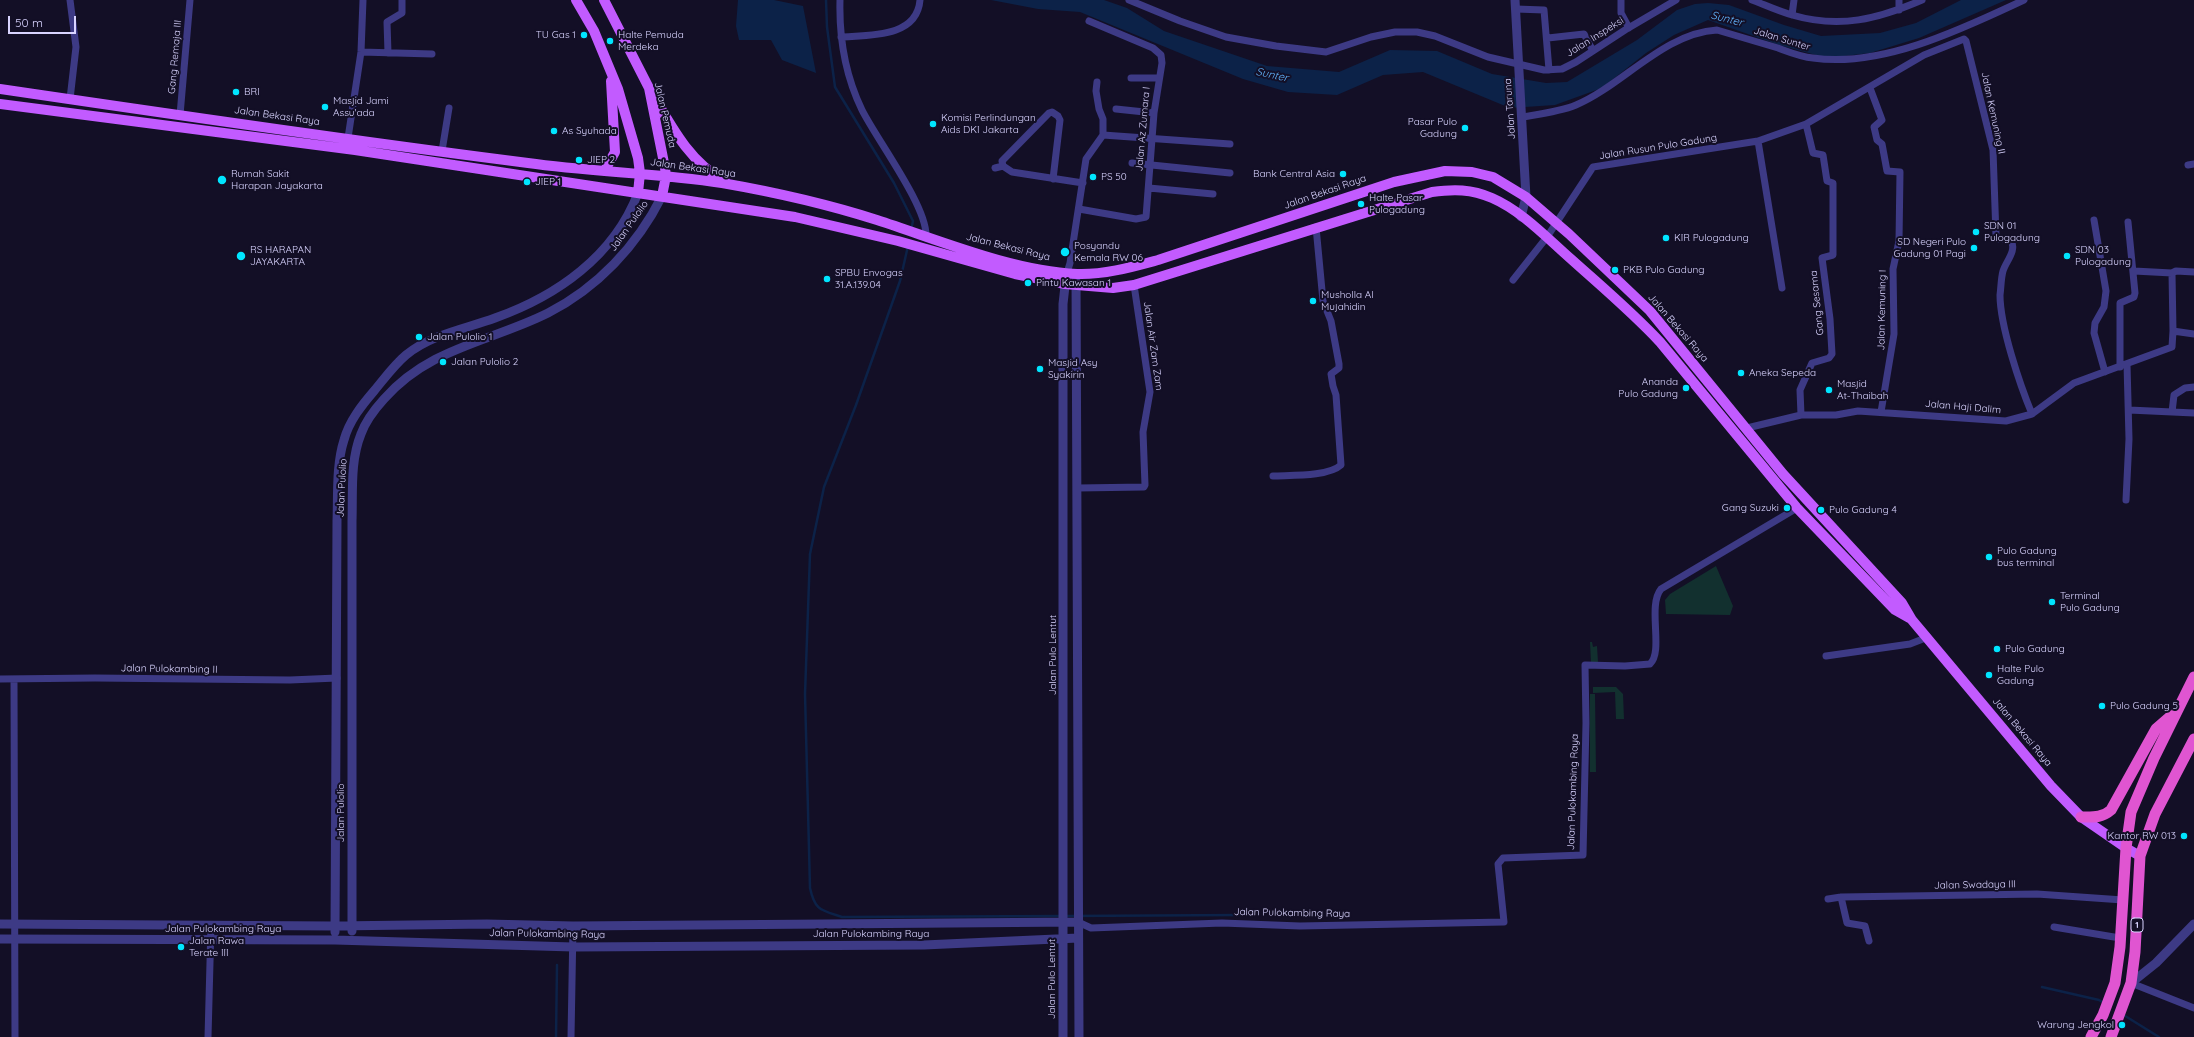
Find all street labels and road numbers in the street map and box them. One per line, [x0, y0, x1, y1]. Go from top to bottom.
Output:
street label: Jalan Inspeksi [1564, 15, 1626, 59]
street label: Gang Remaja III [166, 19, 184, 95]
street label: Jalan Sunter [1752, 25, 1812, 53]
street label: Jalan Kemuning II [1978, 71, 2008, 155]
street label: Jalan Taruna [1502, 78, 1518, 140]
street label: Jalan Pemuda [652, 81, 678, 149]
street label: Jalan Az Zumara I [1133, 86, 1153, 172]
street label: Jalan Bekasi Raya [233, 104, 321, 128]
street label: Jalan Rusun Pulo Gadung [1598, 132, 1718, 162]
street label: Jalan Bekasi Raya [649, 156, 737, 180]
street label: Jalan Bekasi Raya [1282, 172, 1368, 212]
street label: Jalan Pulolio [607, 198, 651, 254]
street label: Jalan Bekasi Raya [965, 231, 1051, 263]
street label: Jalan Kemuning I [1875, 269, 1889, 351]
street label: Gang Sesama [1808, 270, 1826, 336]
street label: Jalan Bekasi Raya [1645, 292, 1711, 364]
street label: Jalan Air Zam Zam [1141, 301, 1165, 391]
street label: Jalan Haji Dalim [1924, 398, 2002, 416]
street label: Jalan Pulolio [334, 458, 350, 518]
street label: Jalan Pulo Lentut [1047, 615, 1059, 695]
street label: Jalan Pulokambing II [120, 662, 218, 676]
street label: Jalan Bekasi Raya [1990, 695, 2054, 769]
street label: Jalan Pulokambing Raya [1565, 734, 1581, 850]
street label: Jalan Pulolio [335, 784, 347, 842]
street label: Jalan Swadaya III [1934, 878, 2016, 892]
street label: Jalan Pulokambing Raya [1234, 906, 1350, 920]
road number: 1 [2131, 918, 2143, 932]
street label: Jalan Pulokambing Raya [165, 923, 281, 935]
street label: Jalan Pulokambing Raya [489, 927, 605, 941]
street label: Jalan Pulokambing Raya [813, 928, 929, 940]
street label: Jalan Pulo Lentut [1046, 939, 1058, 1019]

